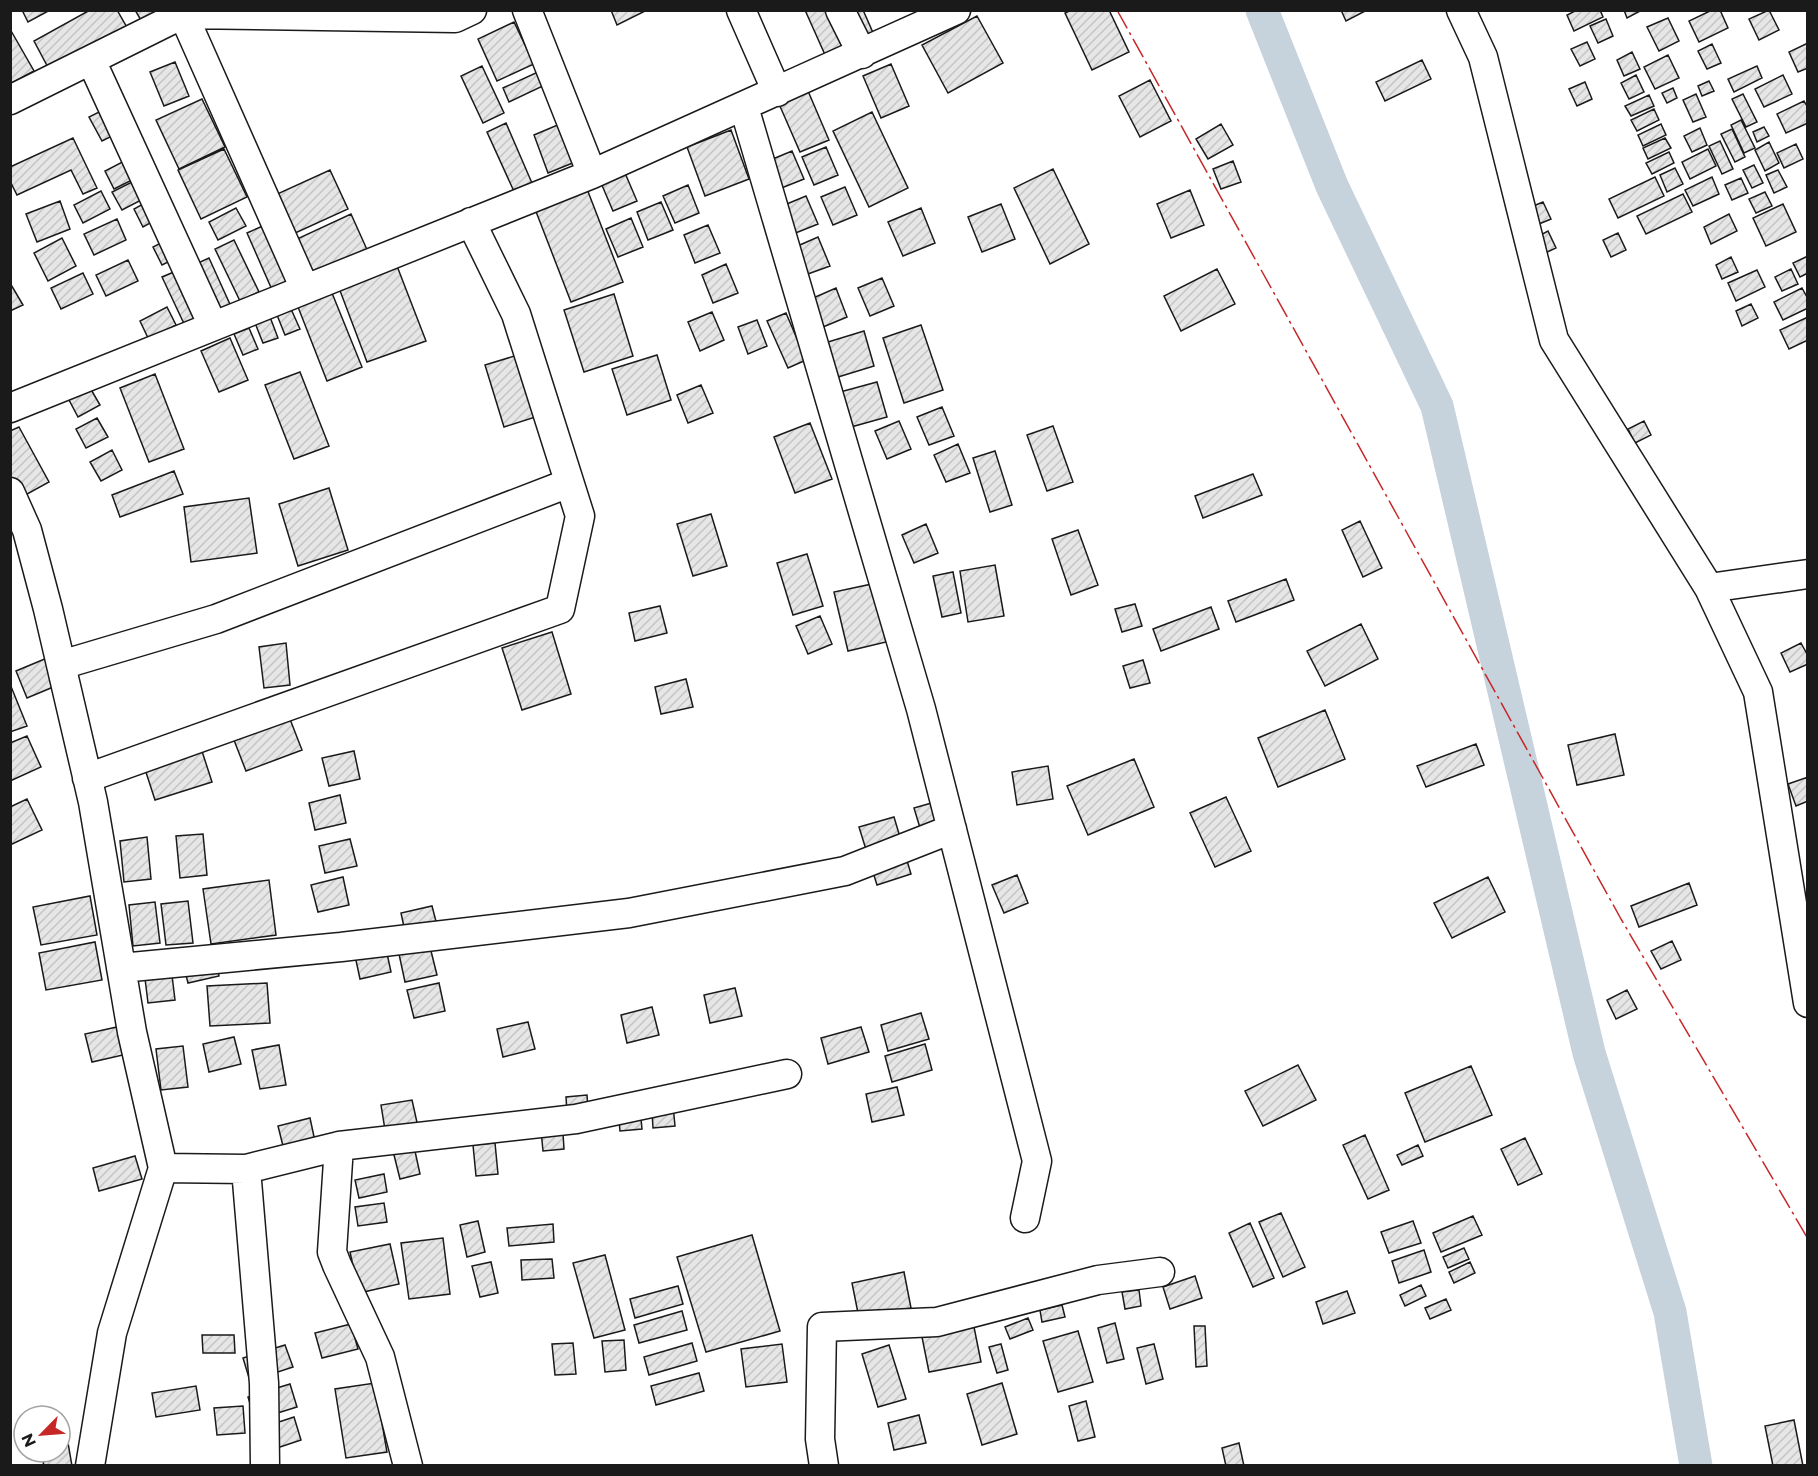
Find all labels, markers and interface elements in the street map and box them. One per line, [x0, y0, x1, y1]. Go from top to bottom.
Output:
north arrow [12, 1404, 72, 1464]
text: N [18, 1430, 40, 1450]

